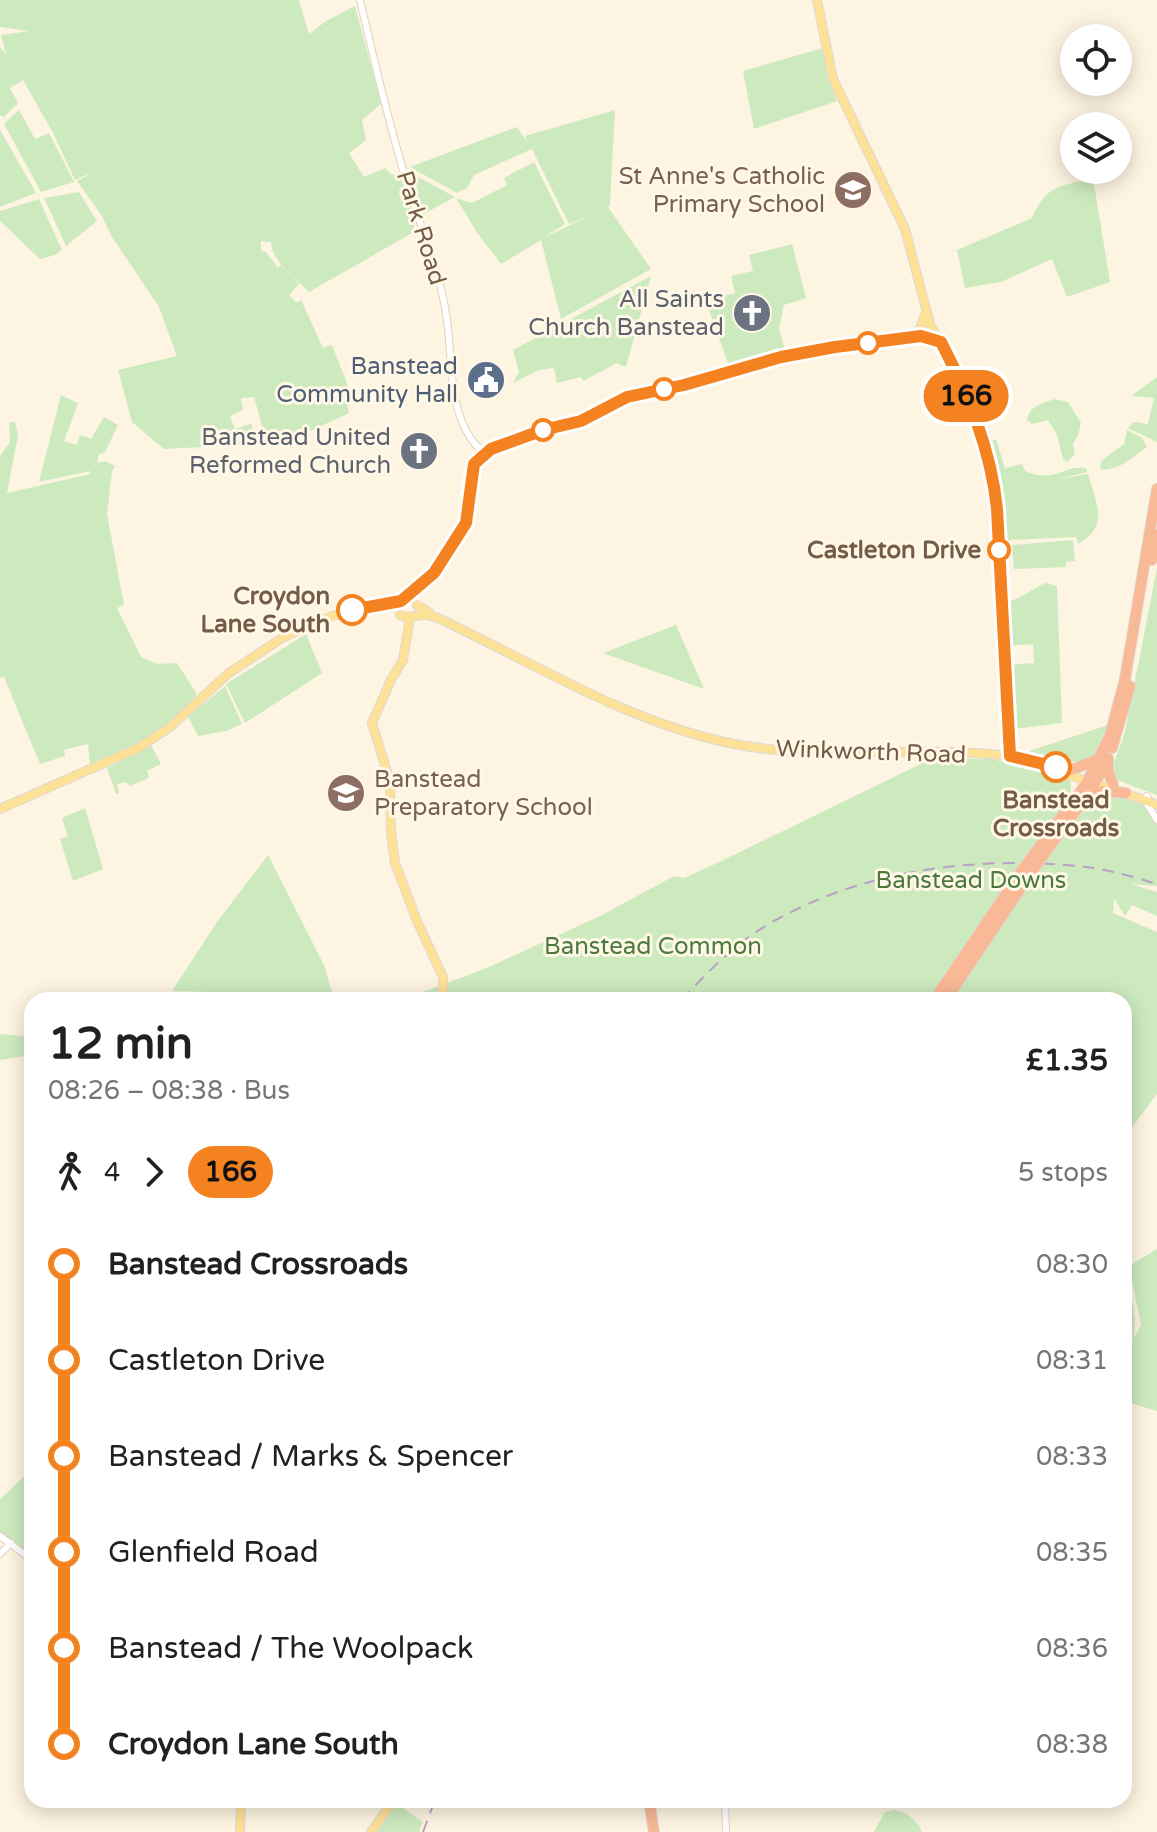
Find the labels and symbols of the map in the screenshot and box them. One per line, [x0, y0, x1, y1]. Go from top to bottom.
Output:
place label: St Anne's Catholic Primary School [619, 162, 825, 219]
street label: Park Road [390, 167, 452, 289]
school or university icon: St Anne's Catholic Primary School [832, 169, 874, 211]
place label: All Saints Church Banstead [528, 285, 724, 342]
church icon: All Saints Church Banstead [731, 292, 773, 334]
unlabelled marker [857, 332, 879, 354]
place label: Banstead Community Hall [276, 352, 458, 409]
public building icon: Banstead Community Hall [465, 359, 507, 401]
line badge: 166 [920, 370, 1012, 422]
unlabelled marker [653, 378, 675, 400]
unlabelled marker [532, 419, 554, 441]
place label: Banstead United Reformed Church [189, 423, 391, 480]
church icon: Banstead United Reformed Church [398, 430, 440, 472]
place label: Castleton Drive [807, 536, 981, 565]
marker: Castleton Drive [988, 539, 1010, 561]
place label: Croydon Lane South [200, 582, 330, 639]
marker: Croydon Lane South [337, 595, 367, 625]
street label: Winkworth Road [775, 734, 967, 770]
marker: Banstead Crossroads [1041, 752, 1071, 782]
place label: Banstead Preparatory School [374, 765, 593, 822]
school or university icon: Banstead Preparatory School [325, 772, 367, 814]
place label: Banstead Crossroads [993, 786, 1119, 843]
park label: Banstead Downs [876, 866, 1066, 895]
park label: Banstead Common [544, 932, 762, 961]

